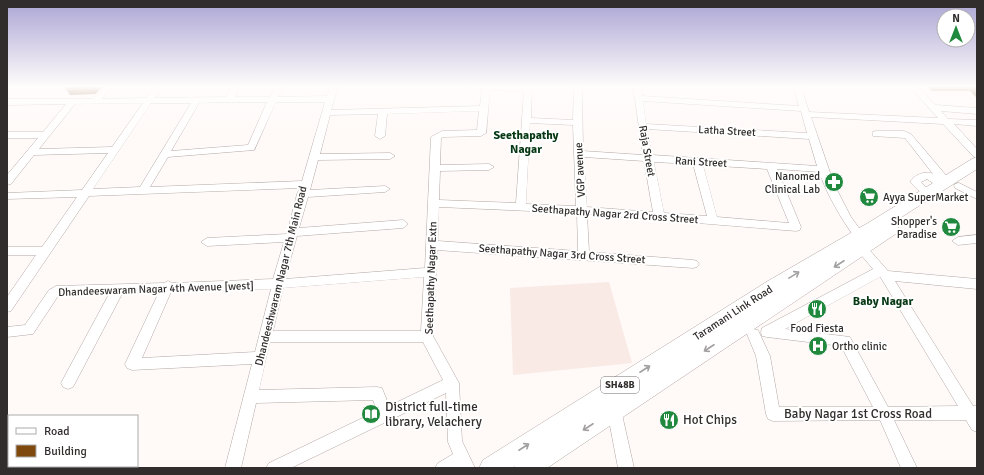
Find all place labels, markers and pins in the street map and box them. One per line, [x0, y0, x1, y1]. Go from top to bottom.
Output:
place label: Nanomed Clinical Lab [765, 170, 820, 196]
pharmacy icon: Nanomed Clinical Lab [823, 171, 845, 193]
supermarket icon: Ayya SuperMarket [858, 186, 880, 208]
place label: Ayya SuperMarket [883, 191, 969, 204]
place label: Shopper's Paradise [891, 215, 937, 241]
supermarket icon: Shopper's Paradise [940, 216, 962, 238]
restaurant icon: Food Fiesta [806, 298, 828, 320]
place label: Food Fiesta [790, 322, 844, 335]
hospital icon: Ortho clinic [807, 335, 829, 357]
place label: Ortho clinic [832, 340, 887, 353]
place label: District full-time library, Velachery [385, 399, 482, 430]
library icon: District full-time library, Velachery [360, 403, 382, 425]
restaurant icon: Hot Chips [658, 409, 680, 431]
place label: Hot Chips [683, 412, 737, 428]

